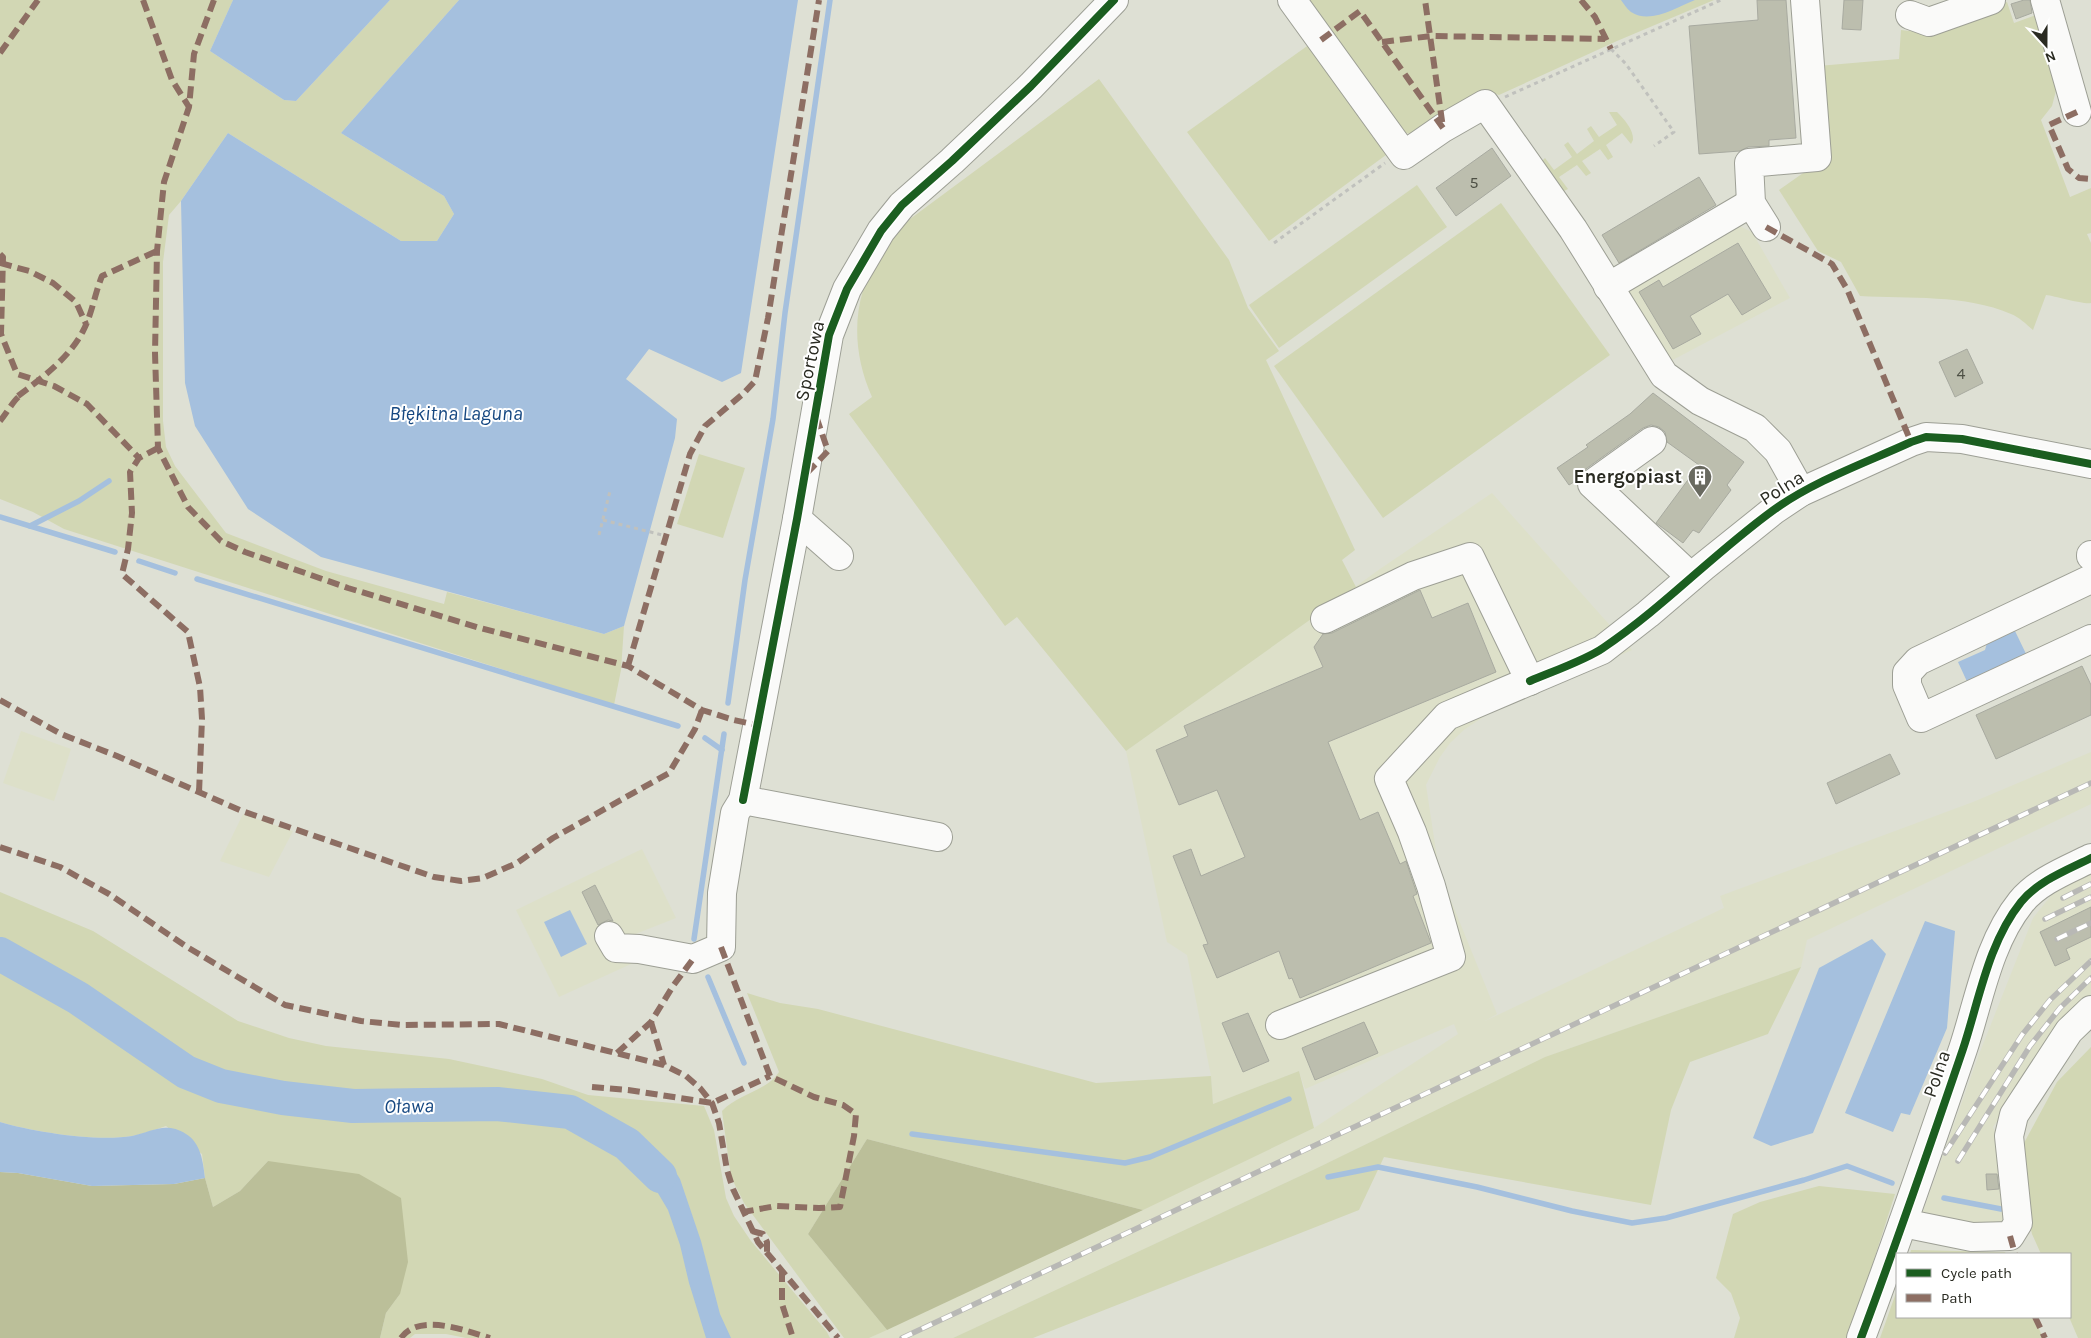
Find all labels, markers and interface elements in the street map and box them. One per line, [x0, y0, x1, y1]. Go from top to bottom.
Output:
north arrow [2021, 20, 2071, 70]
text: N [2043, 47, 2058, 66]
house number: 5 [1469, 173, 1479, 192]
street label: Sportowa [791, 319, 829, 403]
house number: 4 [1957, 364, 1966, 383]
water label: Błękitna Laguna [389, 402, 523, 425]
building icon: Energopiast [1687, 464, 1713, 498]
place label: Energopiast [1573, 466, 1682, 488]
street label: Polna [1756, 466, 1808, 510]
street label: Polna [1919, 1048, 1955, 1100]
water label: Oława [384, 1094, 434, 1118]
legend [1896, 1253, 2071, 1318]
text: Cycle path [1941, 1264, 2012, 1282]
text: Path [1941, 1289, 1972, 1307]

